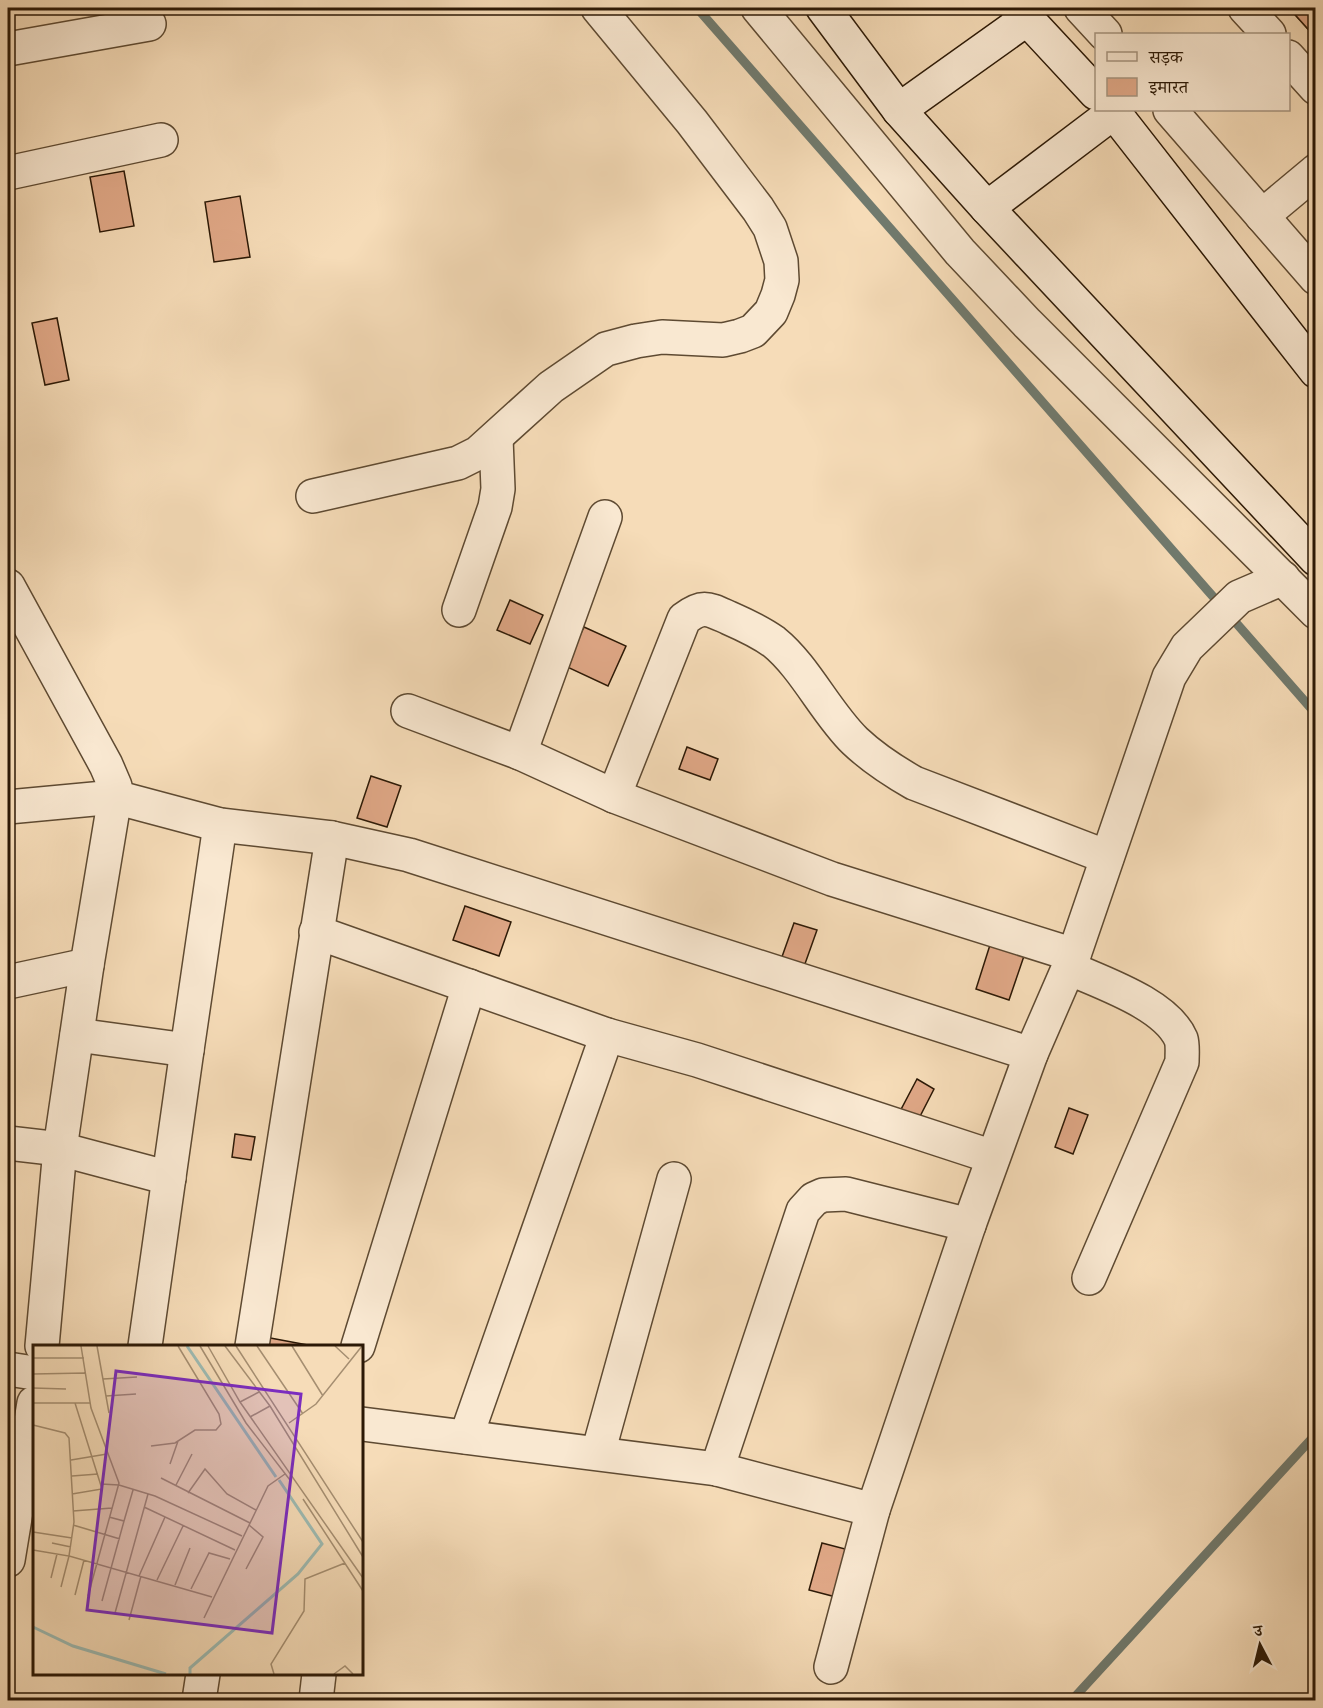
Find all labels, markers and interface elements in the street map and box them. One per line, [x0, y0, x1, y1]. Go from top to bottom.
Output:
legend [1095, 33, 1290, 111]
text: सड़क [1148, 49, 1184, 67]
text: इमारत [1148, 79, 1189, 97]
inset map [33, 1345, 363, 1675]
north arrow [1230, 1615, 1290, 1675]
text: उ [1252, 1623, 1265, 1641]

